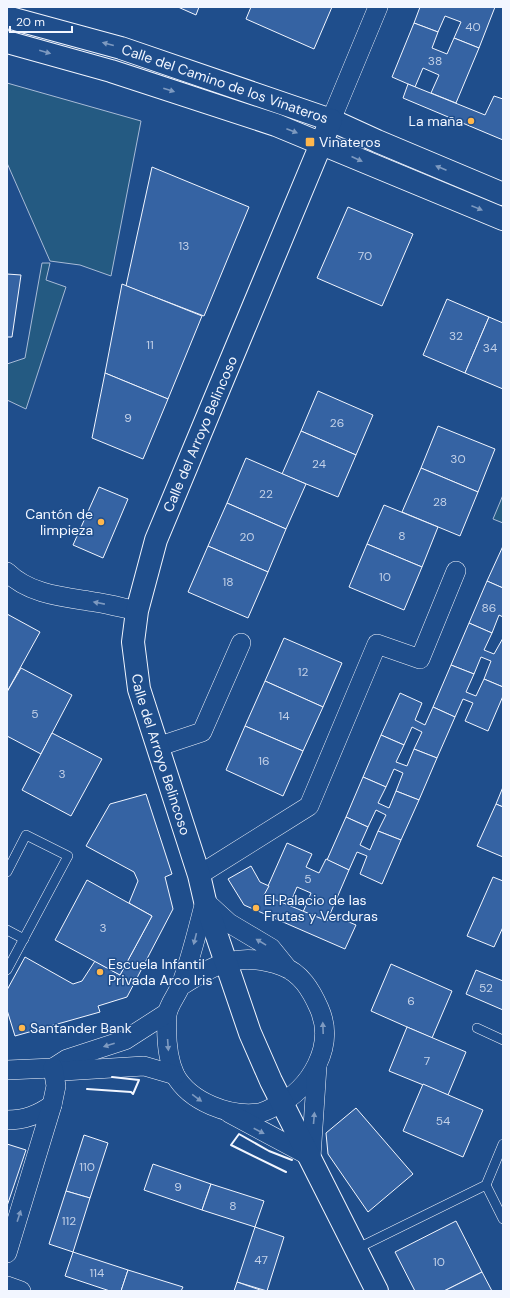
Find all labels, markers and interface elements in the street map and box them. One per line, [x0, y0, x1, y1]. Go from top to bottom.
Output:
scale bar [10, 8, 72, 34]
text: 20 m [16, 14, 45, 30]
house number: 40 [465, 19, 481, 35]
street label: Calle del Camino de los Vinateros [119, 40, 331, 127]
one-way arrow [102, 41, 114, 47]
one-way arrow [39, 49, 51, 55]
house number: 38 [428, 53, 442, 69]
one-way arrow [163, 87, 175, 93]
place label: La maña [409, 112, 463, 130]
marker: La maña [466, 116, 476, 126]
one-way arrow [287, 129, 299, 135]
place label: Vinateros [319, 133, 381, 151]
marker: Vinateros [304, 136, 316, 148]
one-way arrow [352, 156, 364, 162]
one-way arrow [436, 165, 447, 171]
one-way arrow [472, 205, 483, 211]
house number: 13 [179, 238, 189, 254]
house number: 70 [358, 248, 372, 264]
house number: 32 [449, 328, 463, 344]
house number: 11 [146, 337, 154, 353]
house number: 34 [483, 340, 497, 356]
street label: Calle del Arroyo Belincoso [159, 353, 241, 515]
house number: 9 [124, 410, 132, 426]
house number: 26 [330, 415, 344, 431]
house number: 30 [450, 451, 466, 467]
house number: 24 [312, 456, 326, 472]
house number: 22 [259, 486, 273, 502]
house number: 28 [433, 494, 447, 510]
place label: Cantón de limpieza [25, 505, 93, 539]
marker: Cantón de limpieza [96, 517, 106, 527]
house number: 8 [398, 528, 406, 544]
house number: 20 [239, 529, 255, 545]
house number: 10 [379, 569, 391, 585]
house number: 18 [222, 574, 234, 590]
one-way arrow [93, 600, 105, 606]
house number: 86 [482, 600, 496, 616]
house number: 12 [298, 664, 308, 680]
street label: Calle del Arroyo Belincoso [128, 673, 195, 837]
house number: 5 [31, 706, 39, 722]
house number: 14 [278, 708, 290, 724]
house number: 16 [258, 753, 270, 769]
house number: 3 [58, 766, 66, 782]
house number: 5 [304, 871, 312, 887]
place label: El Palacio de las Frutas y Verduras [264, 891, 378, 925]
marker: El Palacio de las Frutas y Verduras [251, 903, 261, 913]
house number: 3 [99, 920, 107, 936]
one-way arrow [192, 932, 198, 945]
one-way arrow [255, 938, 267, 945]
place label: Escuela Infantil Privada Arco Iris [108, 955, 213, 989]
marker: Escuela Infantil Privada Arco Iris [95, 967, 105, 977]
house number: 52 [479, 980, 493, 996]
house number: 6 [407, 993, 415, 1009]
place label: Santander Bank [30, 1019, 132, 1037]
one-way arrow [320, 1021, 326, 1034]
marker: Santander Bank [17, 1023, 27, 1033]
one-way arrow [164, 1039, 171, 1051]
one-way arrow [102, 1042, 114, 1048]
house number: 7 [424, 1053, 430, 1069]
one-way arrow [192, 1093, 203, 1102]
one-way arrow [311, 1112, 318, 1124]
house number: 54 [436, 1113, 450, 1129]
one-way arrow [254, 1128, 265, 1134]
house number: 110 [79, 1159, 95, 1175]
house number: 9 [174, 1179, 182, 1195]
house number: 8 [229, 1198, 237, 1214]
one-way arrow [16, 1210, 22, 1222]
house number: 112 [62, 1213, 76, 1229]
house number: 47 [254, 1252, 268, 1268]
house number: 10 [433, 1254, 445, 1270]
house number: 114 [90, 1265, 104, 1281]

